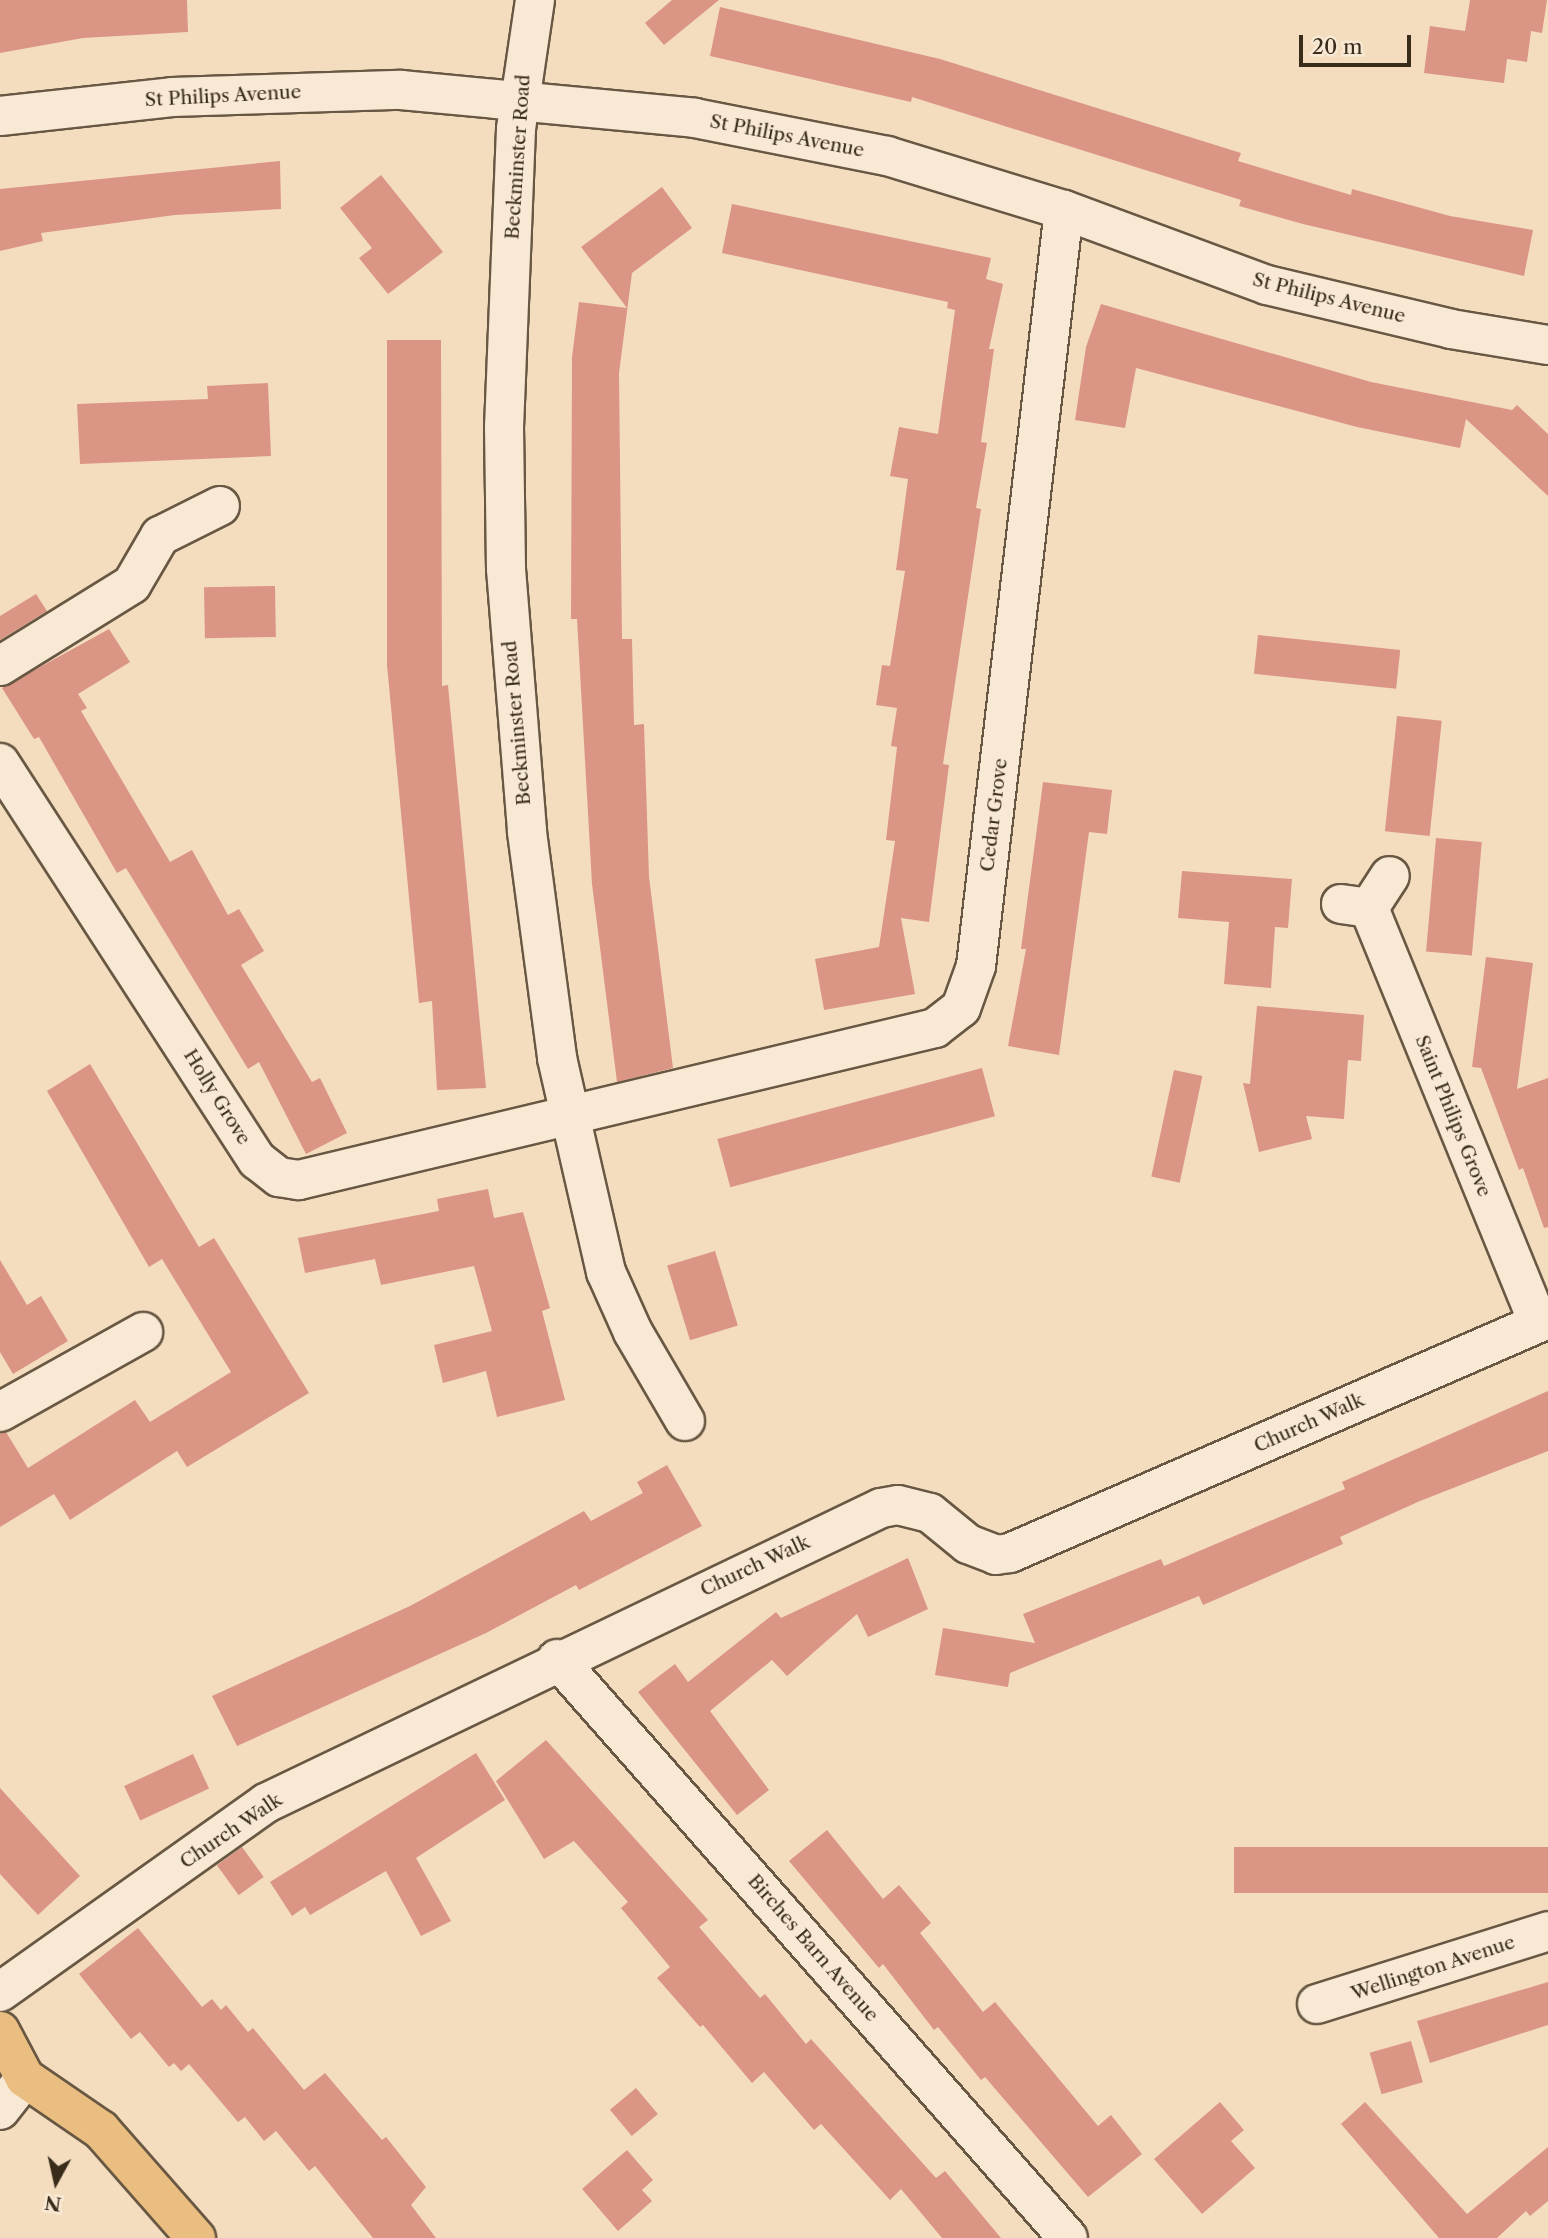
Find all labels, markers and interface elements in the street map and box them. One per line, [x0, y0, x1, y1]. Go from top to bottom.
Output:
scale bar [1303, 21, 1415, 65]
text: 20 m [1312, 34, 1363, 59]
street label: Beckminster Road [501, 74, 535, 240]
street label: St Philips Avenue [144, 80, 302, 112]
street label: St Philips Avenue [708, 110, 866, 162]
street label: St Philips Avenue [1250, 268, 1408, 328]
street label: Beckminster Road [498, 639, 536, 807]
street label: Cedar Grove [976, 757, 1012, 873]
street label: Saint Philips Grove [1410, 1032, 1496, 1200]
street label: Holly Grove [179, 1045, 255, 1149]
street label: Church Walk [1250, 1388, 1368, 1458]
street label: Church Walk [696, 1531, 814, 1601]
street label: Church Walk [175, 1788, 287, 1874]
street label: Birches Barn Avenue [743, 1869, 883, 2027]
street label: Wellington Avenue [1348, 1931, 1518, 2005]
north arrow [21, 2147, 91, 2217]
text: N [43, 2191, 63, 2216]

